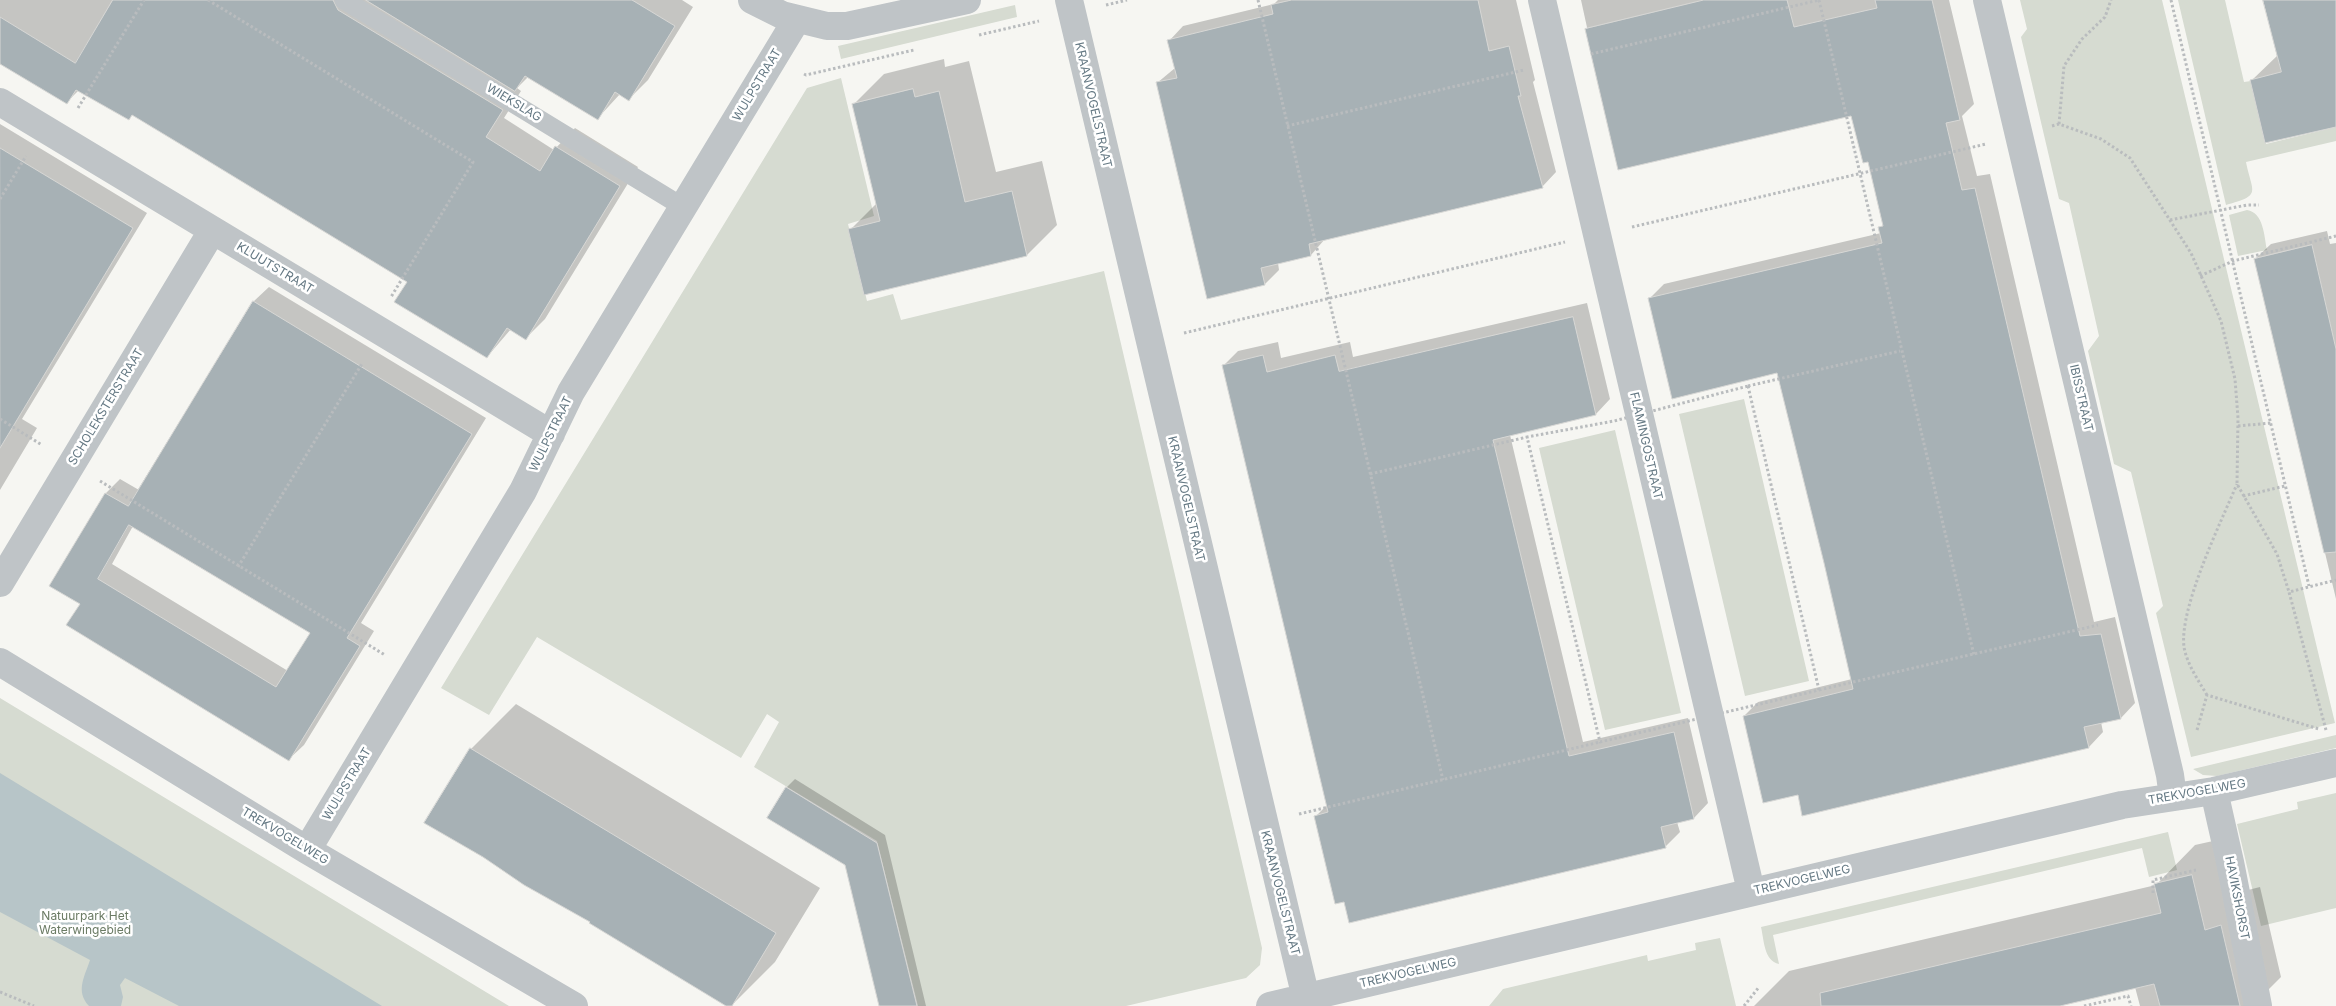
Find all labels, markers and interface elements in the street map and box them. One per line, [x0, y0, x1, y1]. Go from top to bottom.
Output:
street label: KRAANVOGELSTRAAT [1072, 41, 1114, 169]
street label: WULPSTRAAT [730, 46, 784, 124]
street label: WIEKSLAG [484, 81, 544, 125]
street label: KLUUTSTRAAT [234, 239, 316, 297]
street label: SCHOLEKSTERSTRAAT [65, 346, 147, 468]
street label: IBISSTRAAT [2066, 363, 2096, 433]
street label: FLAMINGOSTRAAT [1627, 391, 1665, 501]
street label: WULPSTRAAT [527, 394, 575, 474]
street label: KRAANVOGELSTRAAT [1165, 435, 1207, 563]
street label: WULPSTRAAT [320, 745, 374, 823]
street label: TREKVOGELWEG [2147, 776, 2247, 808]
street label: TREKVOGELWEG [239, 804, 331, 868]
street label: KRAANVOGELSTRAAT [1258, 829, 1302, 957]
street label: HAVIKSHORST [2222, 855, 2252, 941]
street label: TREKVOGELWEG [1752, 862, 1852, 898]
park label: Natuurpark Het Waterwingebied [39, 909, 131, 937]
street label: TREKVOGELWEG [1358, 955, 1458, 991]

